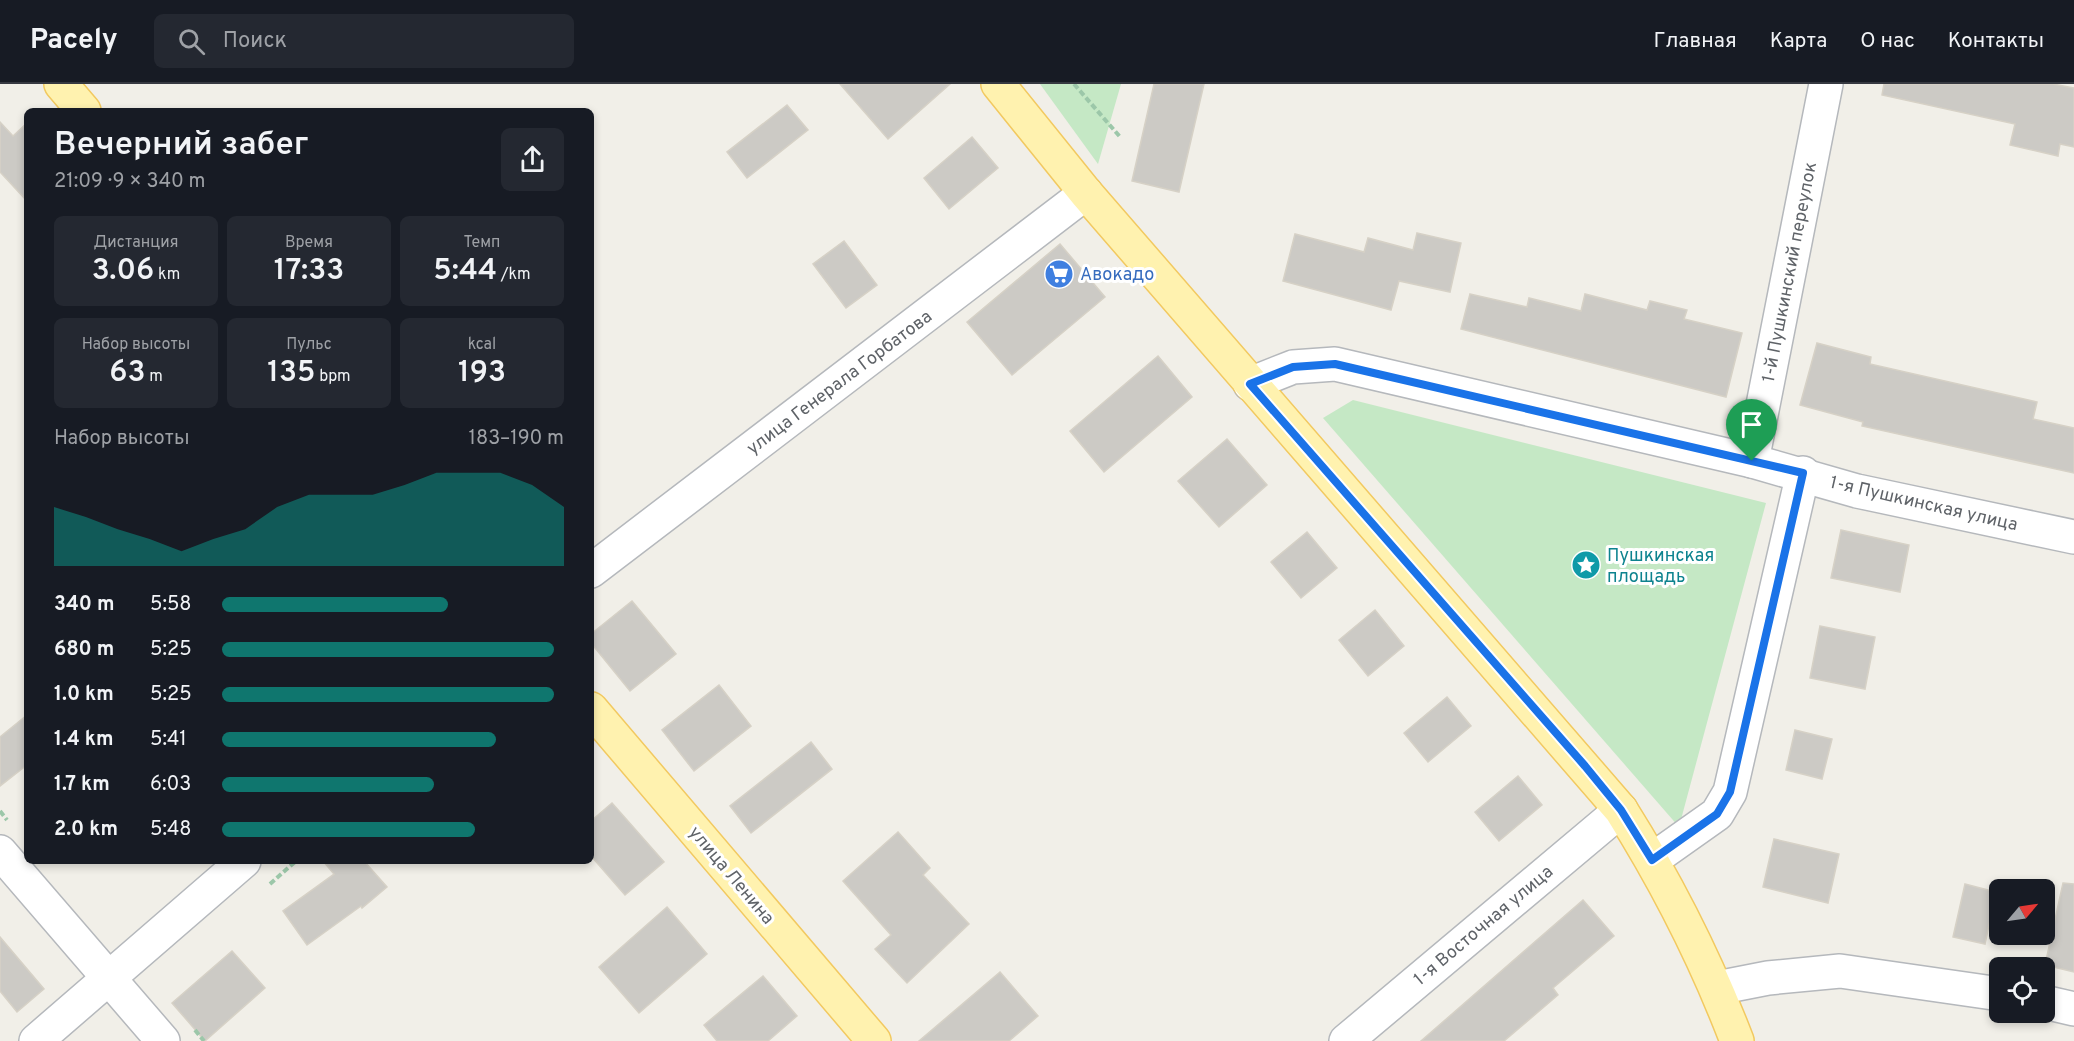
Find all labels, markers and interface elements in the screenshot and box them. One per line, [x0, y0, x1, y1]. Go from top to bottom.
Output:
search box [154, 14, 574, 68]
text: Pacely [30, 23, 118, 59]
icon: search [175, 25, 208, 58]
text: Поиск [223, 28, 287, 55]
text: Главная [1653, 28, 1737, 55]
text: Карта [1770, 28, 1827, 55]
text: О нас [1860, 28, 1915, 55]
text: Контакты [1948, 28, 2044, 55]
text: Вечерний забег [54, 125, 309, 167]
button: share [501, 128, 564, 191]
street label: 1-й Пушкинский переулок [1758, 160, 1823, 384]
text: 21:09 · 9 × 340 m [54, 169, 206, 195]
text: Дистанция [93, 233, 179, 253]
text: Время [285, 233, 333, 253]
text: Темп [464, 233, 500, 253]
text: 3.06 [92, 253, 154, 290]
text: 17:33 [274, 253, 344, 290]
text: 5:44 [433, 253, 497, 290]
supermarket icon: Авокадо [1043, 258, 1075, 290]
place label: Авокадо [1080, 264, 1154, 287]
text: km [154, 265, 180, 285]
text: /km [497, 265, 531, 285]
street label: улица Генерала Горбатова [743, 306, 937, 461]
text: Набор высоты [82, 335, 190, 355]
text: Пульс [286, 335, 332, 355]
text: kcal [468, 335, 496, 355]
text: 63 [109, 355, 145, 392]
text: 135 [267, 355, 315, 392]
text: 193 [458, 355, 506, 392]
text: m [145, 367, 163, 387]
text: bpm [315, 367, 351, 387]
pin [1726, 399, 1777, 461]
icon: arrive [1735, 408, 1768, 441]
text: Набор высоты [54, 426, 190, 452]
text: 183–190 m [468, 426, 564, 452]
street label: 1-я Пушкинская улица [1827, 472, 2020, 537]
place label: Пушкинская площадь [1607, 545, 1714, 589]
place icon: Пушкинская площадь [1570, 549, 1602, 581]
text: 340 m [54, 592, 115, 618]
text: 5:58 [150, 592, 192, 618]
text: 680 m [54, 637, 114, 663]
text: 5:25 [150, 637, 192, 663]
text: 1.0 km [54, 682, 114, 708]
text: 5:25 [150, 682, 192, 708]
text: 1.4 km [54, 727, 114, 753]
text: 5:41 [150, 727, 187, 753]
text: 1.7 km [54, 772, 110, 798]
text: 6:03 [150, 772, 191, 798]
text: 2.0 km [54, 817, 118, 843]
text: 5:48 [150, 817, 192, 843]
street label: улица Ленина [683, 822, 779, 930]
street label: 1-я Восточная улица [1409, 861, 1559, 991]
north arrow [1989, 879, 2055, 945]
map controls [1989, 879, 2055, 1023]
button: locate [1989, 957, 2055, 1023]

